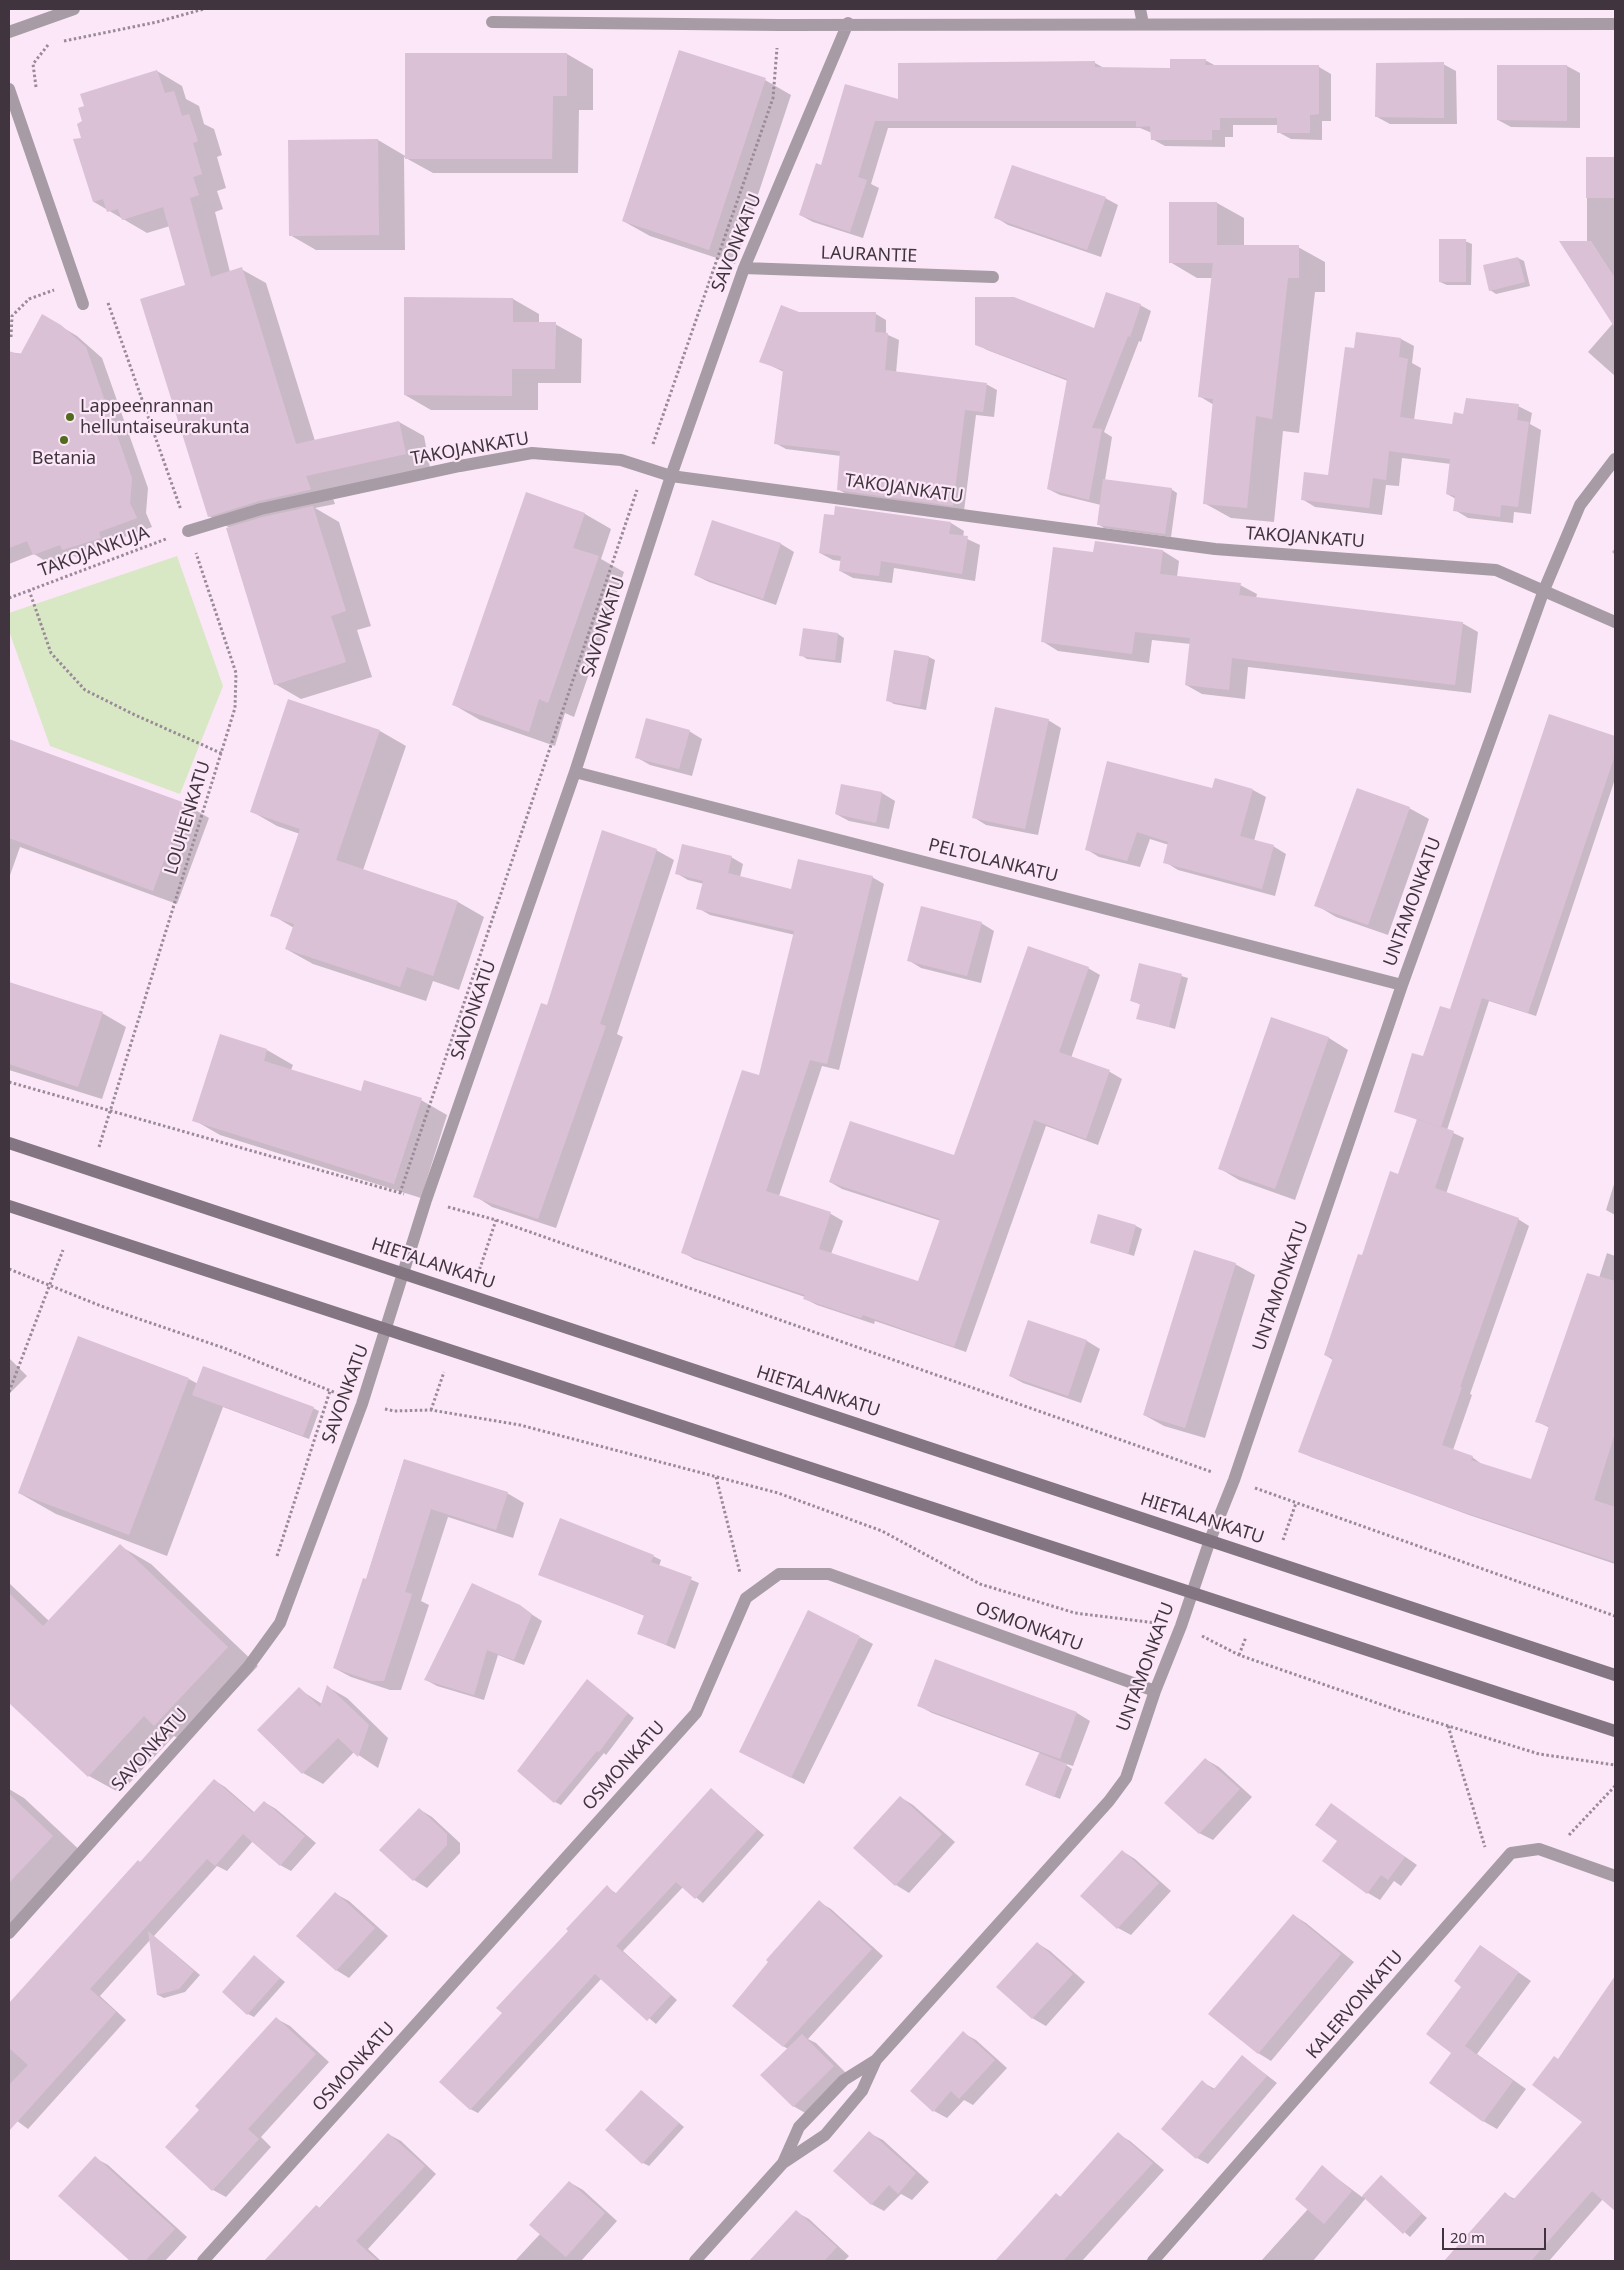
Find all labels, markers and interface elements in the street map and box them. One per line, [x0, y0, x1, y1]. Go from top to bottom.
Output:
street label: SAVONKATU [708, 191, 766, 295]
street label: LAURANTIE [820, 243, 918, 267]
place label: Lappeenrannan helluntaiseurakunta [80, 396, 250, 438]
marker: Lappeenrannan helluntaiseurakunta [64, 411, 76, 423]
street label: TAKOJANKATU [409, 428, 531, 470]
marker: Betania [58, 434, 70, 446]
place label: Betania [32, 448, 96, 470]
street label: TAKOJANKATU [843, 470, 965, 508]
street label: TAKOJANKUJA [36, 522, 152, 582]
street label: TAKOJANKATU [1245, 523, 1365, 553]
street label: SAVONKATU [578, 574, 630, 680]
street label: LOUHENKATU [160, 758, 216, 878]
street label: PELTOLANKATU [926, 834, 1060, 888]
street label: UNTAMONKATU [1380, 835, 1446, 969]
street label: SAVONKATU [447, 958, 501, 1062]
street label: UNTAMONKATU [1249, 1218, 1313, 1354]
street label: HIETALANKATU [368, 1234, 498, 1294]
street label: SAVONKATU [318, 1342, 374, 1446]
street label: HIETALANKATU [753, 1362, 883, 1422]
street label: HIETALANKATU [1137, 1489, 1267, 1549]
street label: OSMONKATU [972, 1598, 1086, 1656]
street label: UNTAMONKATU [1113, 1600, 1179, 1734]
street label: SAVONKATU [107, 1704, 193, 1796]
street label: OSMONKATU [578, 1717, 670, 1815]
street label: KALERVONKATU [1302, 1947, 1408, 2063]
street label: OSMONKATU [308, 2018, 400, 2116]
scale bar [1444, 2218, 1548, 2250]
text: 20 m [1450, 2227, 1485, 2247]

